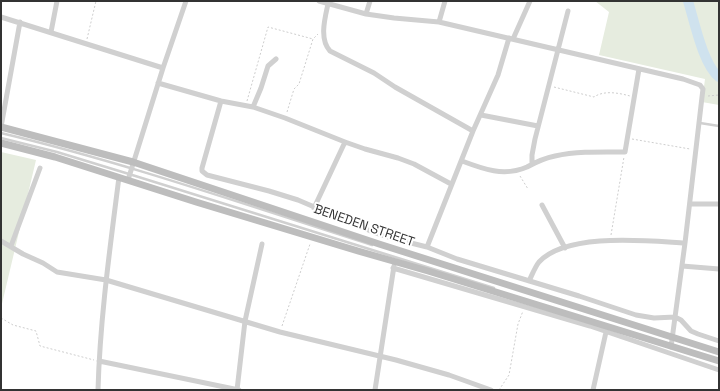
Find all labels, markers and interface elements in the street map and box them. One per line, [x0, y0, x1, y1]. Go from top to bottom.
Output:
street label: BENEDEN STREET [312, 201, 416, 251]

